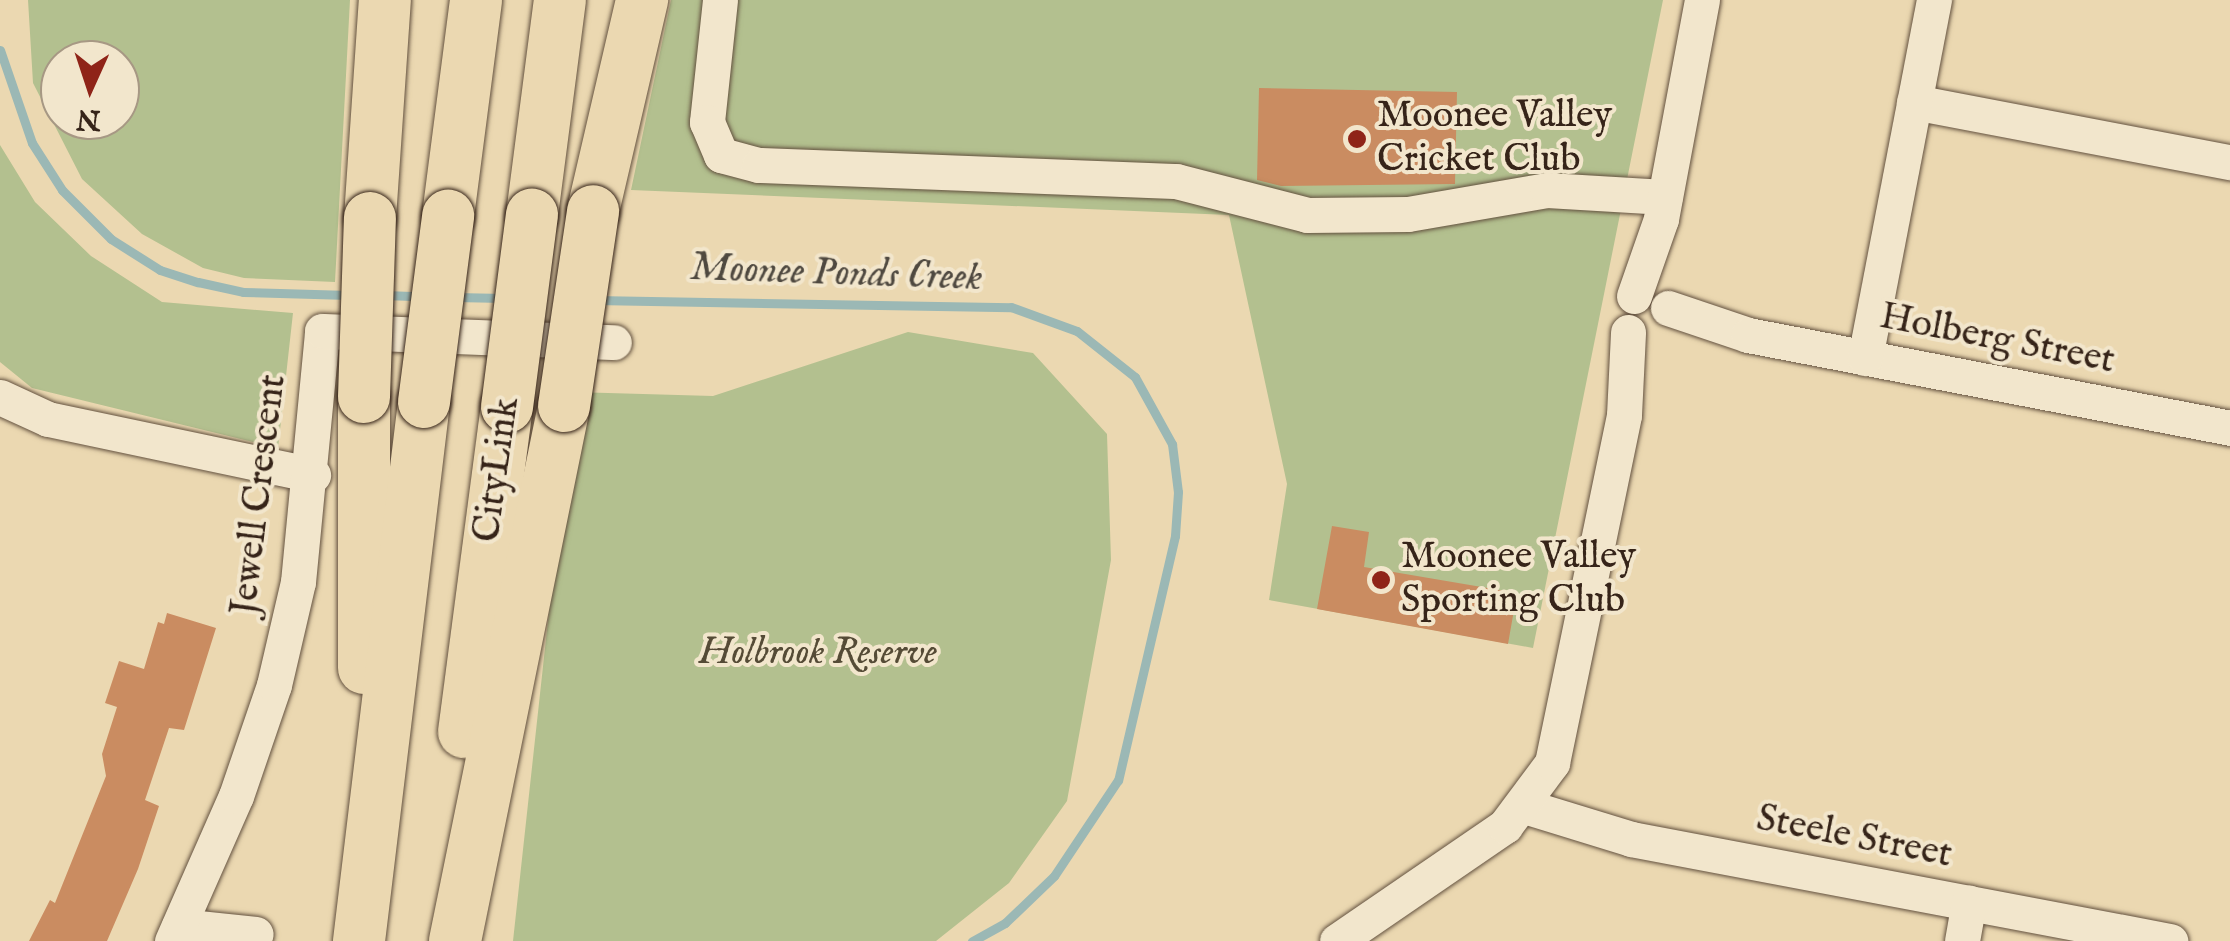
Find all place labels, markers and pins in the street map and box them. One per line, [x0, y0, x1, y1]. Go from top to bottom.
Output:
place label: Moonee Valley Cricket Club [1377, 94, 1612, 183]
marker: Moonee Valley Cricket Club [1346, 128, 1368, 150]
place label: Moonee Valley Sporting Club [1401, 535, 1636, 624]
marker: Moonee Valley Sporting Club [1370, 569, 1392, 591]

